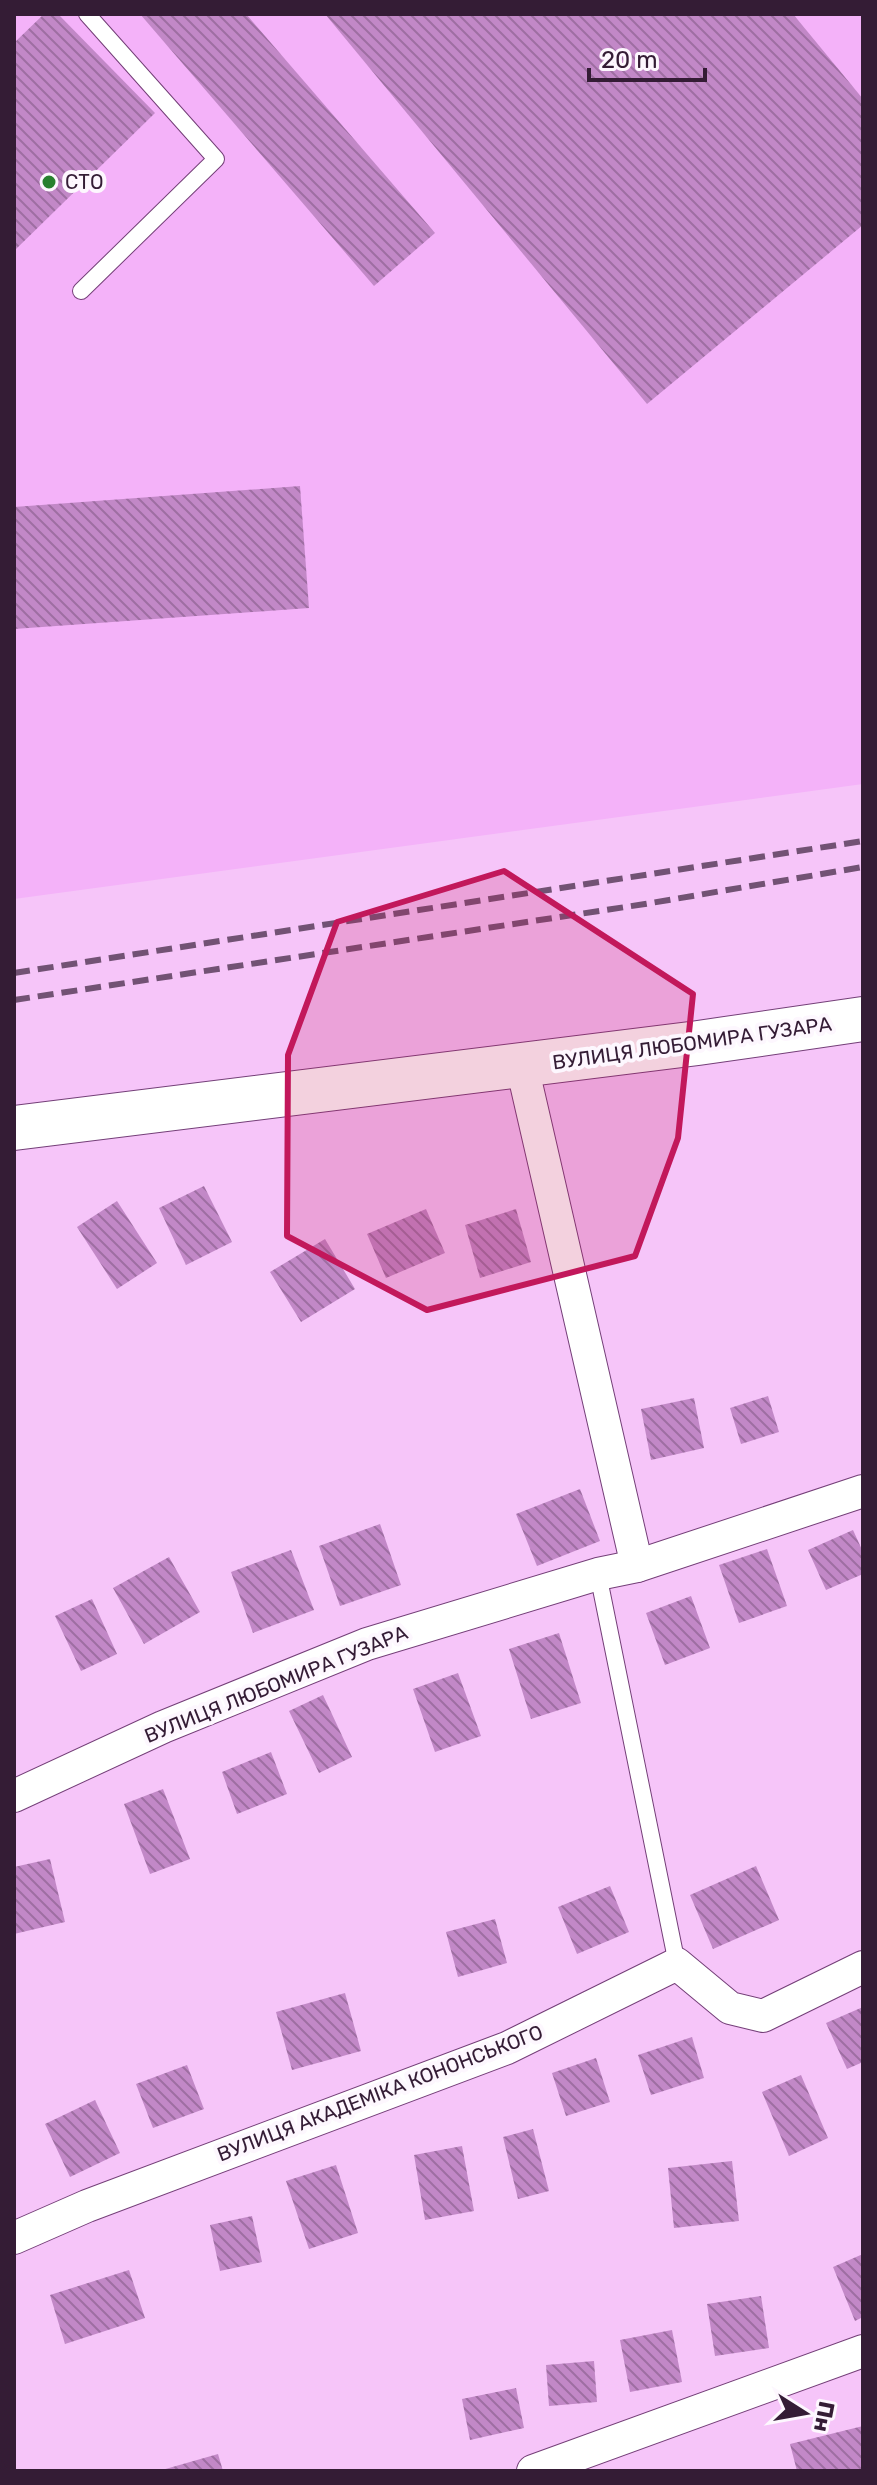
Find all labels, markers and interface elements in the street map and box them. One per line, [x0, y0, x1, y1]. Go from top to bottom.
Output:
scale bar [589, 32, 705, 82]
text: 20 m [601, 46, 658, 74]
place label: СТО [65, 170, 103, 194]
marker: СТО [40, 173, 58, 191]
street label: ВУЛИЦЯ ЛЮБОМИРА ГУЗАРА [551, 1012, 833, 1074]
street label: ВУЛИЦЯ ЛЮБОМИРА ГУЗАРА [141, 1620, 411, 1748]
street label: ВУЛИЦЯ АКАДЕМІКА КОНОНСЬКОГО [214, 2020, 546, 2166]
north arrow [765, 2373, 845, 2453]
text: Пн [808, 2399, 840, 2434]

